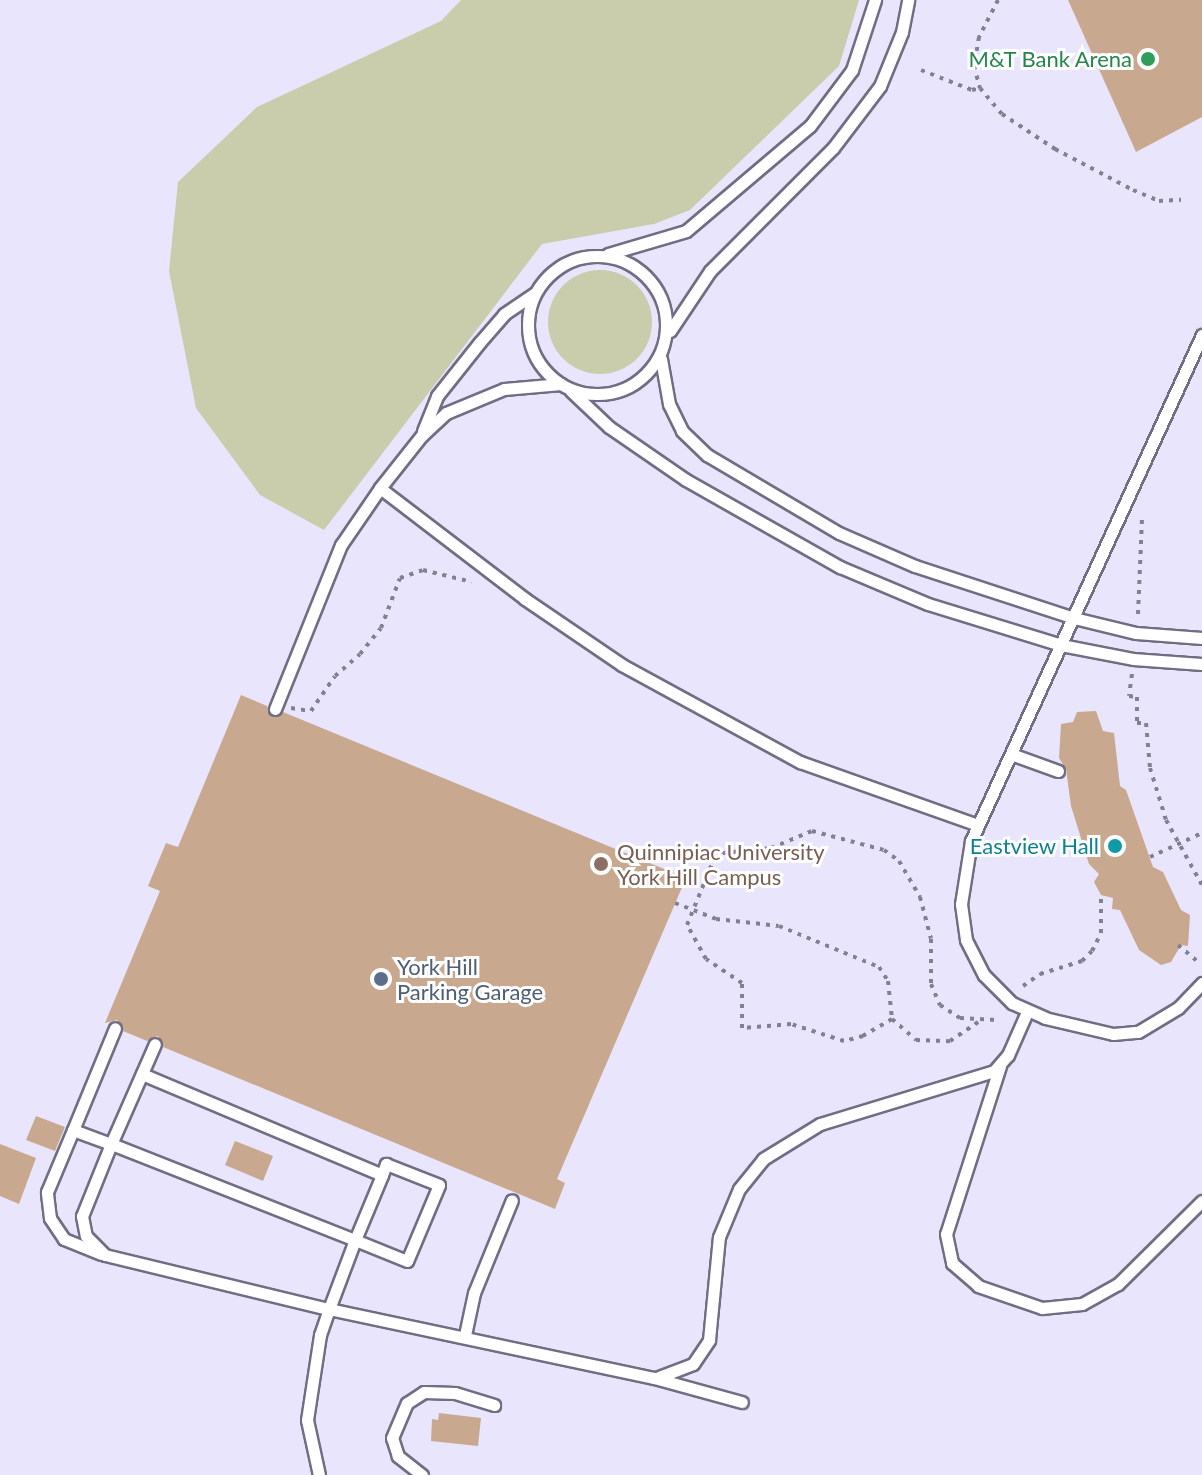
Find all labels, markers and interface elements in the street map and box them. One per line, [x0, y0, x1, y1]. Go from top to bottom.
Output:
place label: M&T Bank Arena [967, 46, 1132, 72]
marker: M&T Bank Arena [1139, 50, 1157, 68]
place label: Eastview Hall [969, 833, 1099, 859]
marker: Eastview Hall [1106, 837, 1124, 855]
place label: Quinnipiac University York Hill Campus [617, 838, 825, 890]
marker: Quinnipiac University York Hill Campus [592, 855, 610, 873]
place label: York Hill Parking Garage [397, 953, 543, 1004]
marker: York Hill Parking Garage [372, 970, 390, 988]

